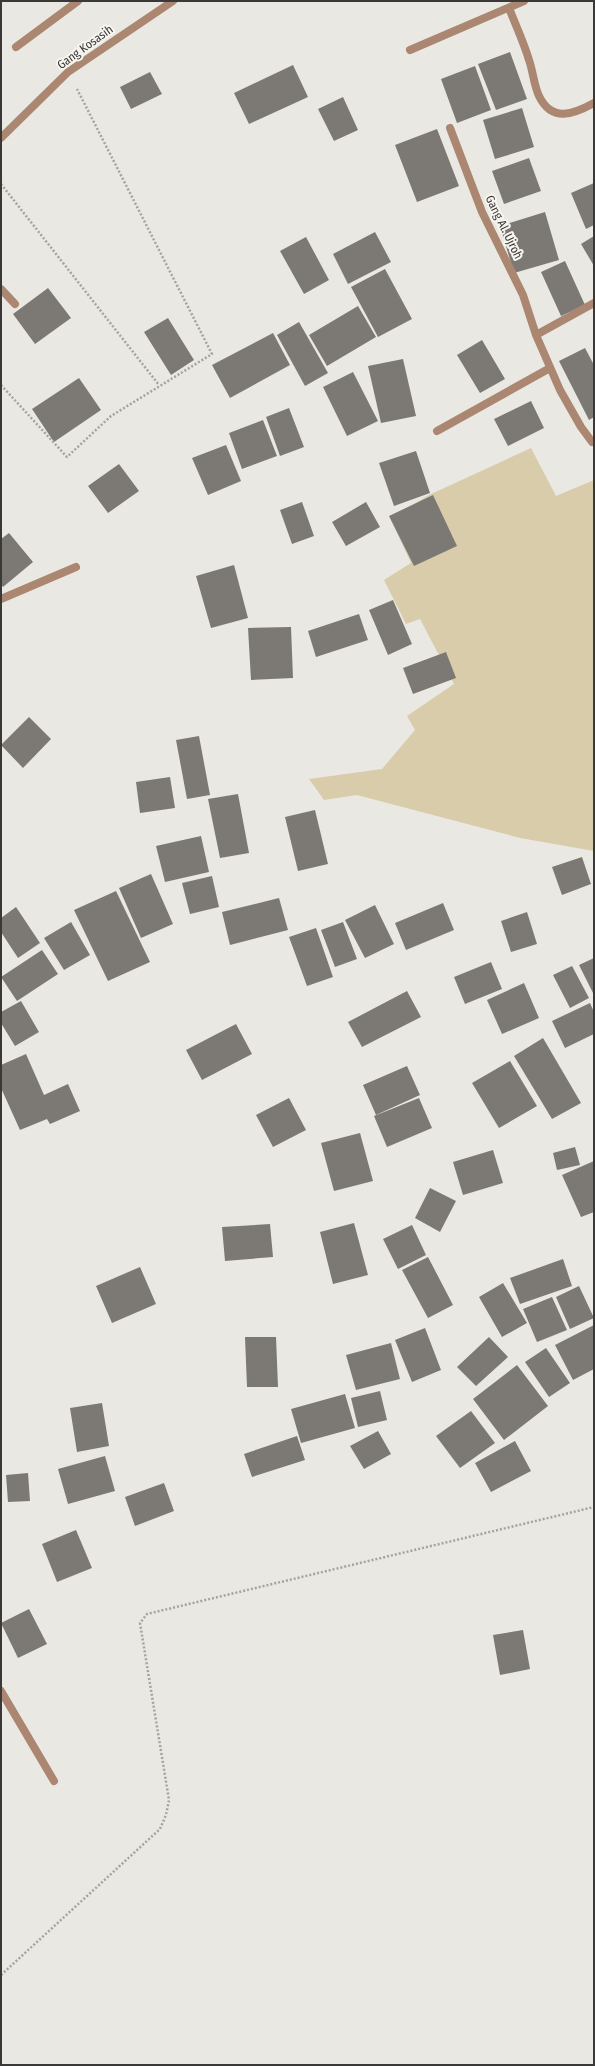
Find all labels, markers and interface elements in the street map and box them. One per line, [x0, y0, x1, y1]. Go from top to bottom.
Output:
street label: Gang Kosasih [54, 22, 116, 72]
street label: Gang Al. Ujroh [483, 193, 525, 261]

